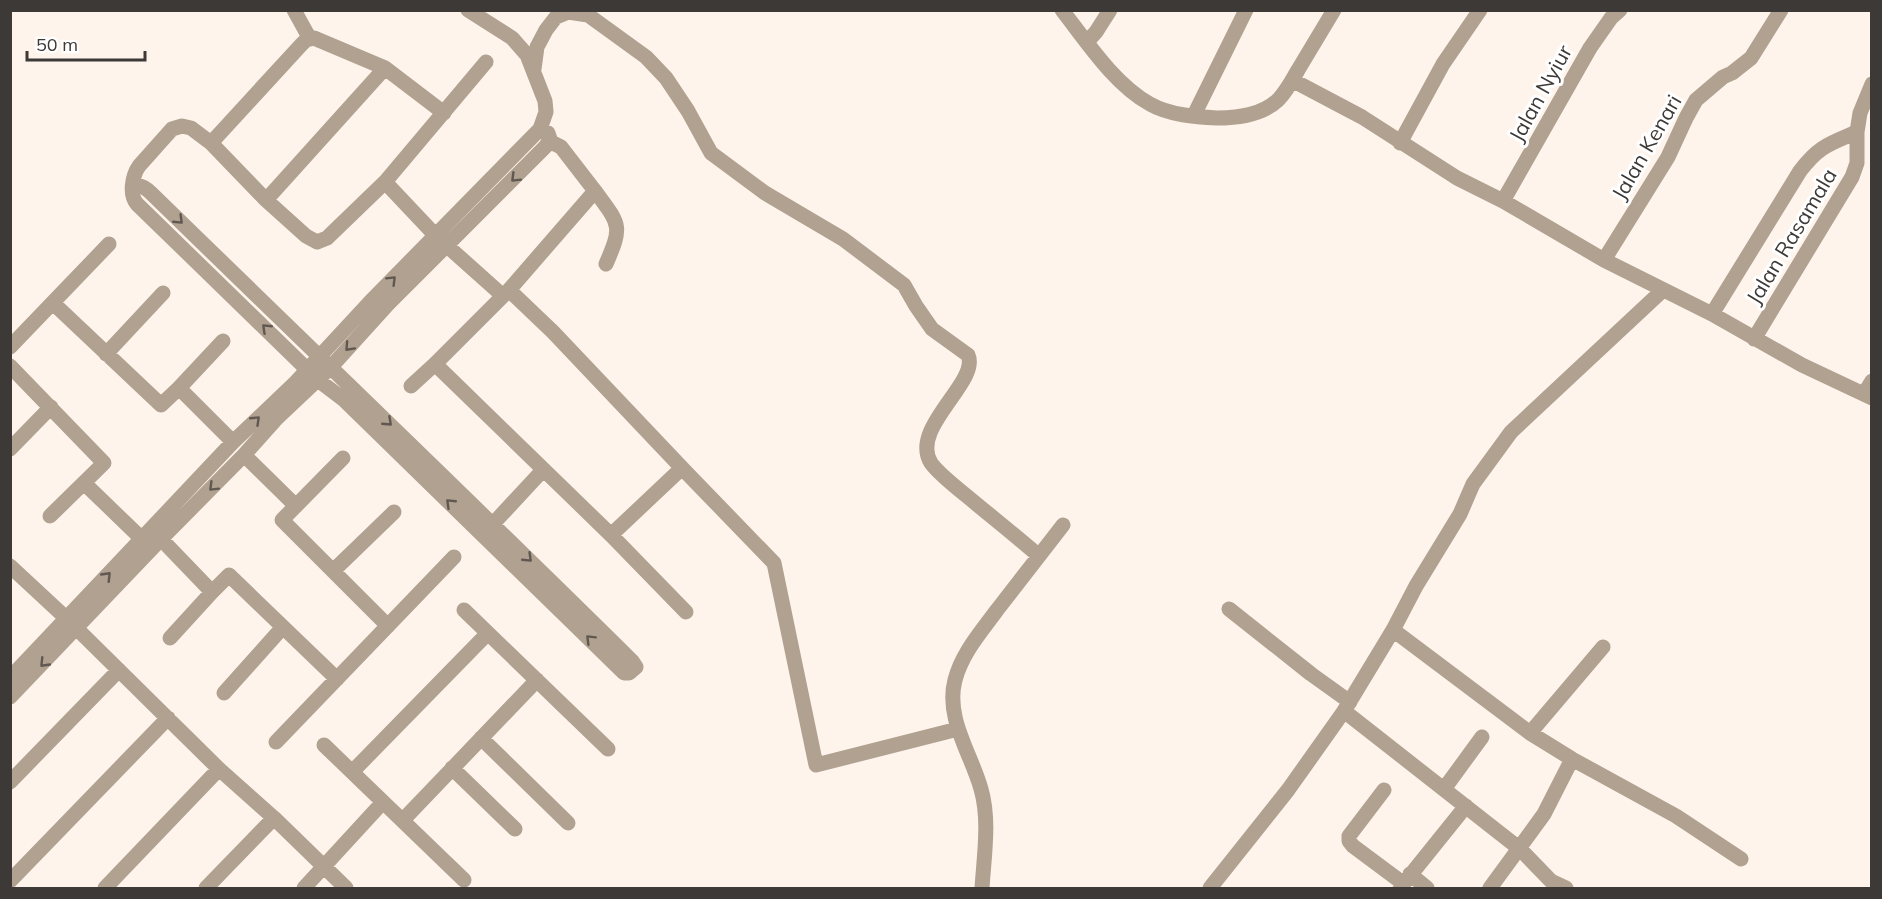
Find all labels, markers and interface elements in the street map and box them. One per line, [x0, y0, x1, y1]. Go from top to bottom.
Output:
scale bar [27, 24, 146, 62]
text: 50 m [36, 33, 78, 56]
street label: Jalan Nyiur [1503, 40, 1577, 146]
street label: Jalan Kenari [1606, 90, 1686, 204]
street label: Jalan Rasamala [1740, 163, 1842, 309]
one-way arrow [511, 171, 522, 181]
one-way arrow [171, 212, 182, 223]
one-way arrow [385, 276, 395, 287]
one-way arrow [262, 325, 273, 336]
one-way arrow [345, 340, 356, 351]
one-way arrow [381, 415, 392, 426]
one-way arrow [250, 416, 260, 427]
one-way arrow [210, 479, 221, 490]
one-way arrow [447, 499, 457, 510]
one-way arrow [521, 551, 531, 562]
one-way arrow [99, 572, 110, 583]
one-way arrow [587, 635, 598, 646]
one-way arrow [40, 656, 51, 667]

